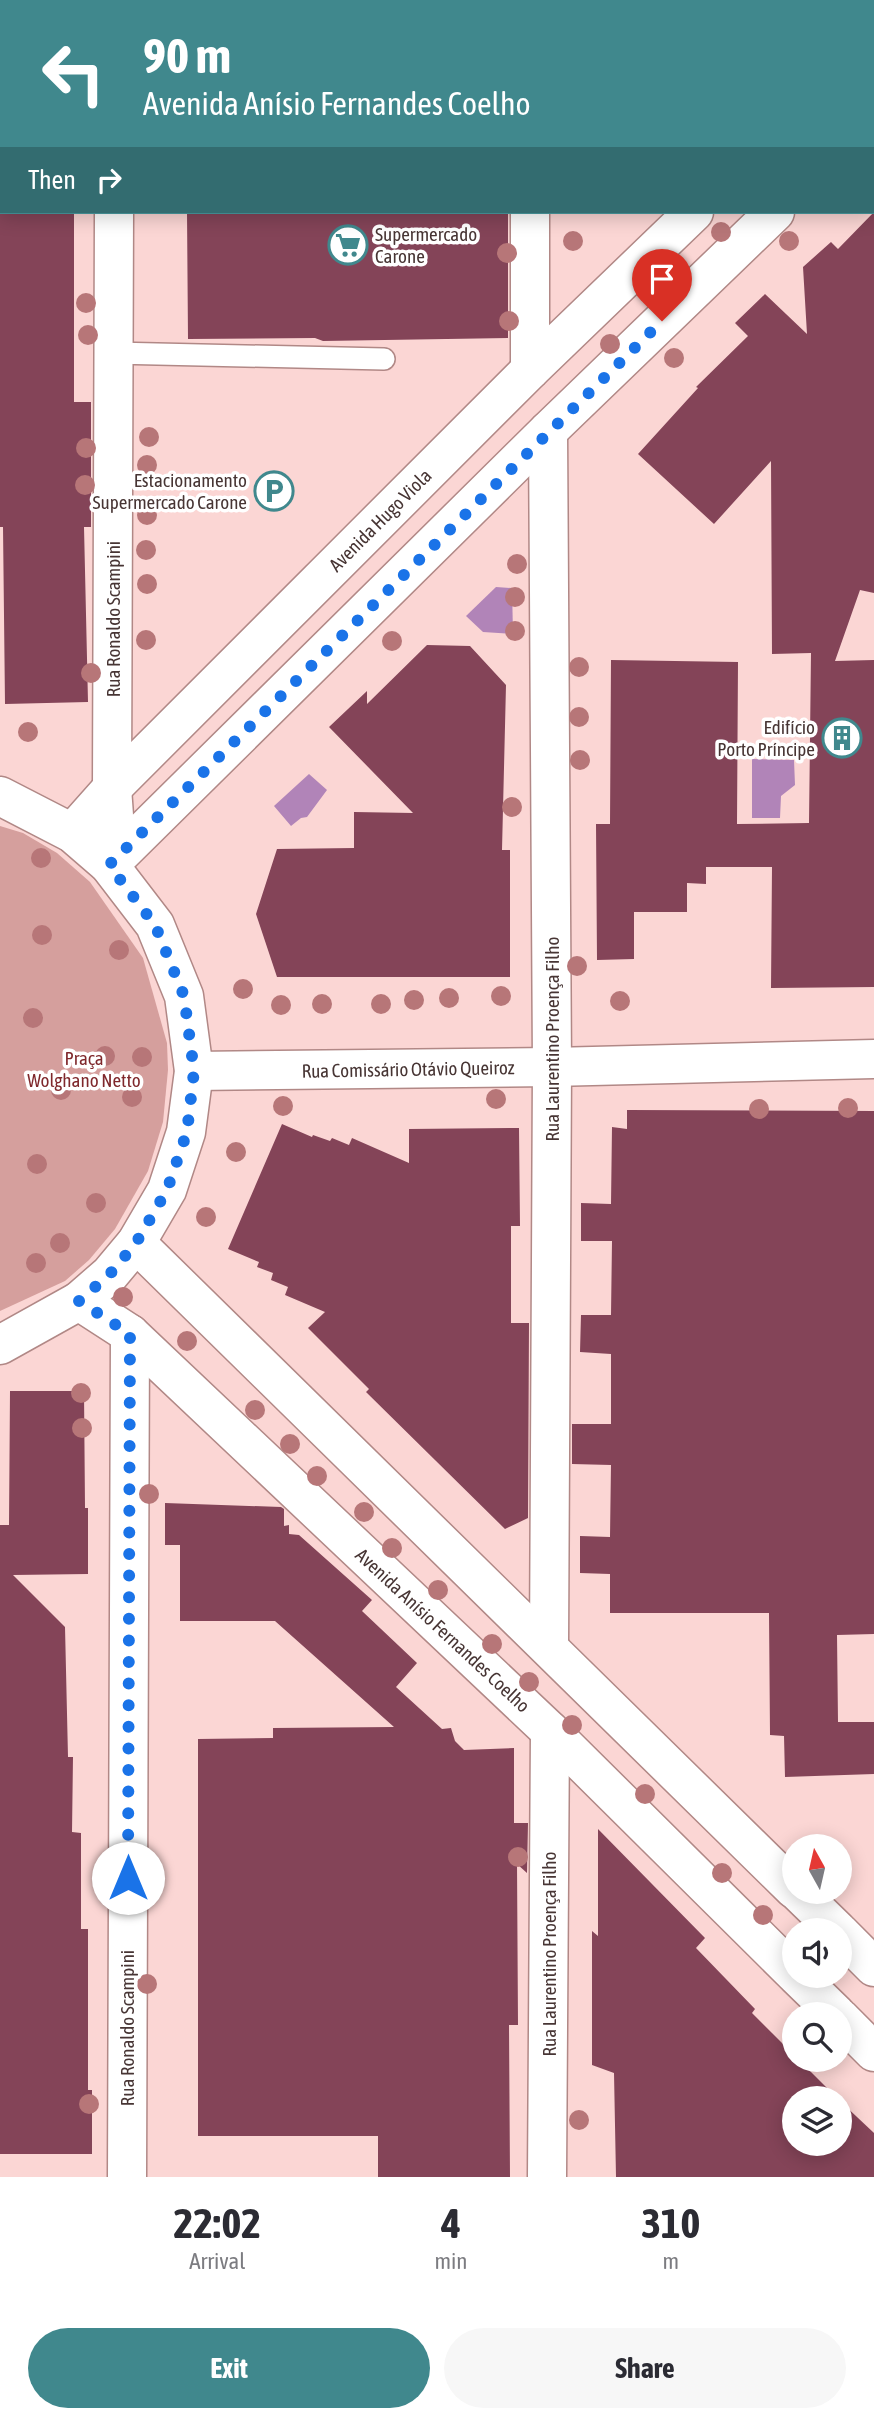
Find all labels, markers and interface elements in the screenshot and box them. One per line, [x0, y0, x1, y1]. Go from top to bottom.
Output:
text: 90 m [143, 27, 231, 83]
icon: left [28, 28, 119, 119]
text: Avenida Anísio Fernandes Coelho [143, 85, 531, 122]
icon: right [90, 161, 128, 199]
text: Then [28, 165, 76, 195]
place label: Supermercado Carone [375, 223, 477, 267]
supermarket icon: Supermercado Carone [327, 224, 369, 266]
pin [632, 249, 692, 321]
icon: arrive [643, 260, 681, 298]
street label: Avenida Hugo Viola [324, 464, 436, 576]
place label: Estacionamento Supermercado Carone [93, 469, 247, 513]
parking icon: Estacionamento Supermercado Carone [253, 470, 295, 512]
street label: Rua Ronaldo Scampini [102, 541, 124, 697]
place label: Edifício Porto Príncipe [717, 716, 815, 760]
building icon: Edifício Porto Príncipe [821, 717, 863, 759]
street label: Rua Laurentino Proença Filho [541, 936, 563, 1141]
park label: Praça Wolghano Netto [27, 1047, 141, 1091]
street label: Rua Comissário Otávio Queiroz [301, 1056, 515, 1082]
street label: Avenida Anísio Fernandes Coelho [351, 1543, 535, 1717]
north arrow [782, 1834, 852, 1904]
map controls [782, 1834, 852, 2156]
position arrow [91, 1841, 165, 1915]
street label: Rua Laurentino Proença Filho [538, 1851, 560, 2056]
button: sound [782, 1918, 852, 1988]
street label: Rua Ronaldo Scampini [116, 1950, 138, 2106]
button: search [782, 2002, 852, 2072]
button: layers [782, 2086, 852, 2156]
text: 22:02 [174, 2199, 261, 2247]
text: 4 [441, 2199, 461, 2247]
text: 310 [641, 2199, 700, 2247]
text: Arrival [189, 2248, 245, 2274]
text: min [435, 2248, 468, 2274]
text: m [662, 2248, 679, 2274]
button: Exit [28, 2328, 430, 2408]
button: Share [444, 2328, 846, 2408]

